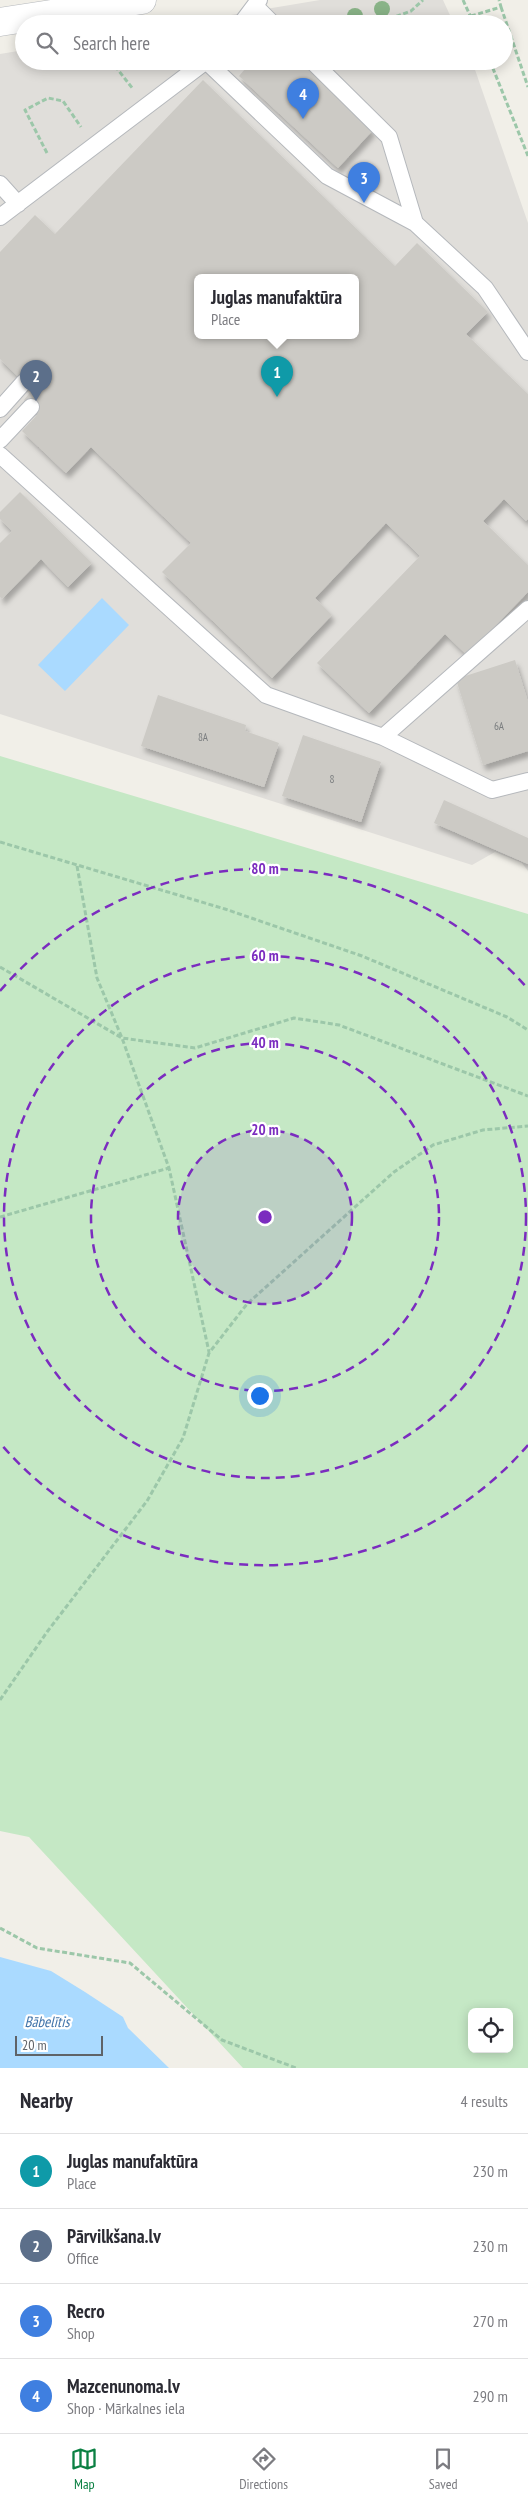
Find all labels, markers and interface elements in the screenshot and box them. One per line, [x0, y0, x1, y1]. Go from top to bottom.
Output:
search box [15, 15, 513, 70]
icon: search [33, 29, 61, 57]
text: Search here [73, 31, 150, 55]
pin: 4 [287, 78, 319, 119]
pin: 3 [348, 162, 380, 203]
popup [194, 274, 359, 339]
text: Juglas manufaktūra [211, 285, 342, 309]
text: Place [211, 309, 240, 329]
pin: 1 [261, 356, 293, 397]
pin: 2 [20, 360, 52, 401]
house number: 6A [494, 719, 505, 733]
house number: 8A [198, 730, 209, 744]
house number: 8 [330, 772, 335, 786]
text: 80 m [251, 859, 279, 878]
text: 60 m [251, 946, 279, 965]
text: 40 m [251, 1033, 279, 1052]
text: 20 m [251, 1120, 279, 1139]
centre of rings [256, 1208, 274, 1226]
your location [247, 1383, 273, 1409]
map controls [468, 2008, 513, 2053]
button: locate [468, 2008, 513, 2053]
water label: Bābelītis [25, 2012, 71, 2031]
scale bar [15, 2033, 102, 2056]
text: 20 m [22, 2036, 47, 2054]
text: Nearby [20, 2087, 73, 2114]
text: 4 results [461, 2091, 508, 2111]
text: Juglas manufaktūra [67, 2149, 198, 2173]
text: 1 [32, 2161, 40, 2181]
text: 230 m [473, 2161, 508, 2181]
text: Place [67, 2173, 96, 2193]
text: Pārvilkšana.lv [67, 2224, 161, 2248]
text: 2 [32, 2236, 40, 2256]
text: 230 m [473, 2236, 508, 2256]
text: Office [67, 2248, 99, 2268]
text: Recro [67, 2299, 105, 2323]
text: 3 [32, 2311, 40, 2331]
text: 270 m [473, 2311, 508, 2331]
text: Shop [67, 2323, 95, 2343]
text: Mazcenunoma.lv [67, 2374, 180, 2398]
text: 4 [32, 2386, 40, 2406]
text: 290 m [473, 2386, 508, 2406]
text: Shop · Mārkalnes iela [67, 2398, 185, 2418]
tab: Map [70, 2445, 98, 2493]
tab: Directions [239, 2445, 288, 2493]
tab: Saved [429, 2445, 458, 2493]

